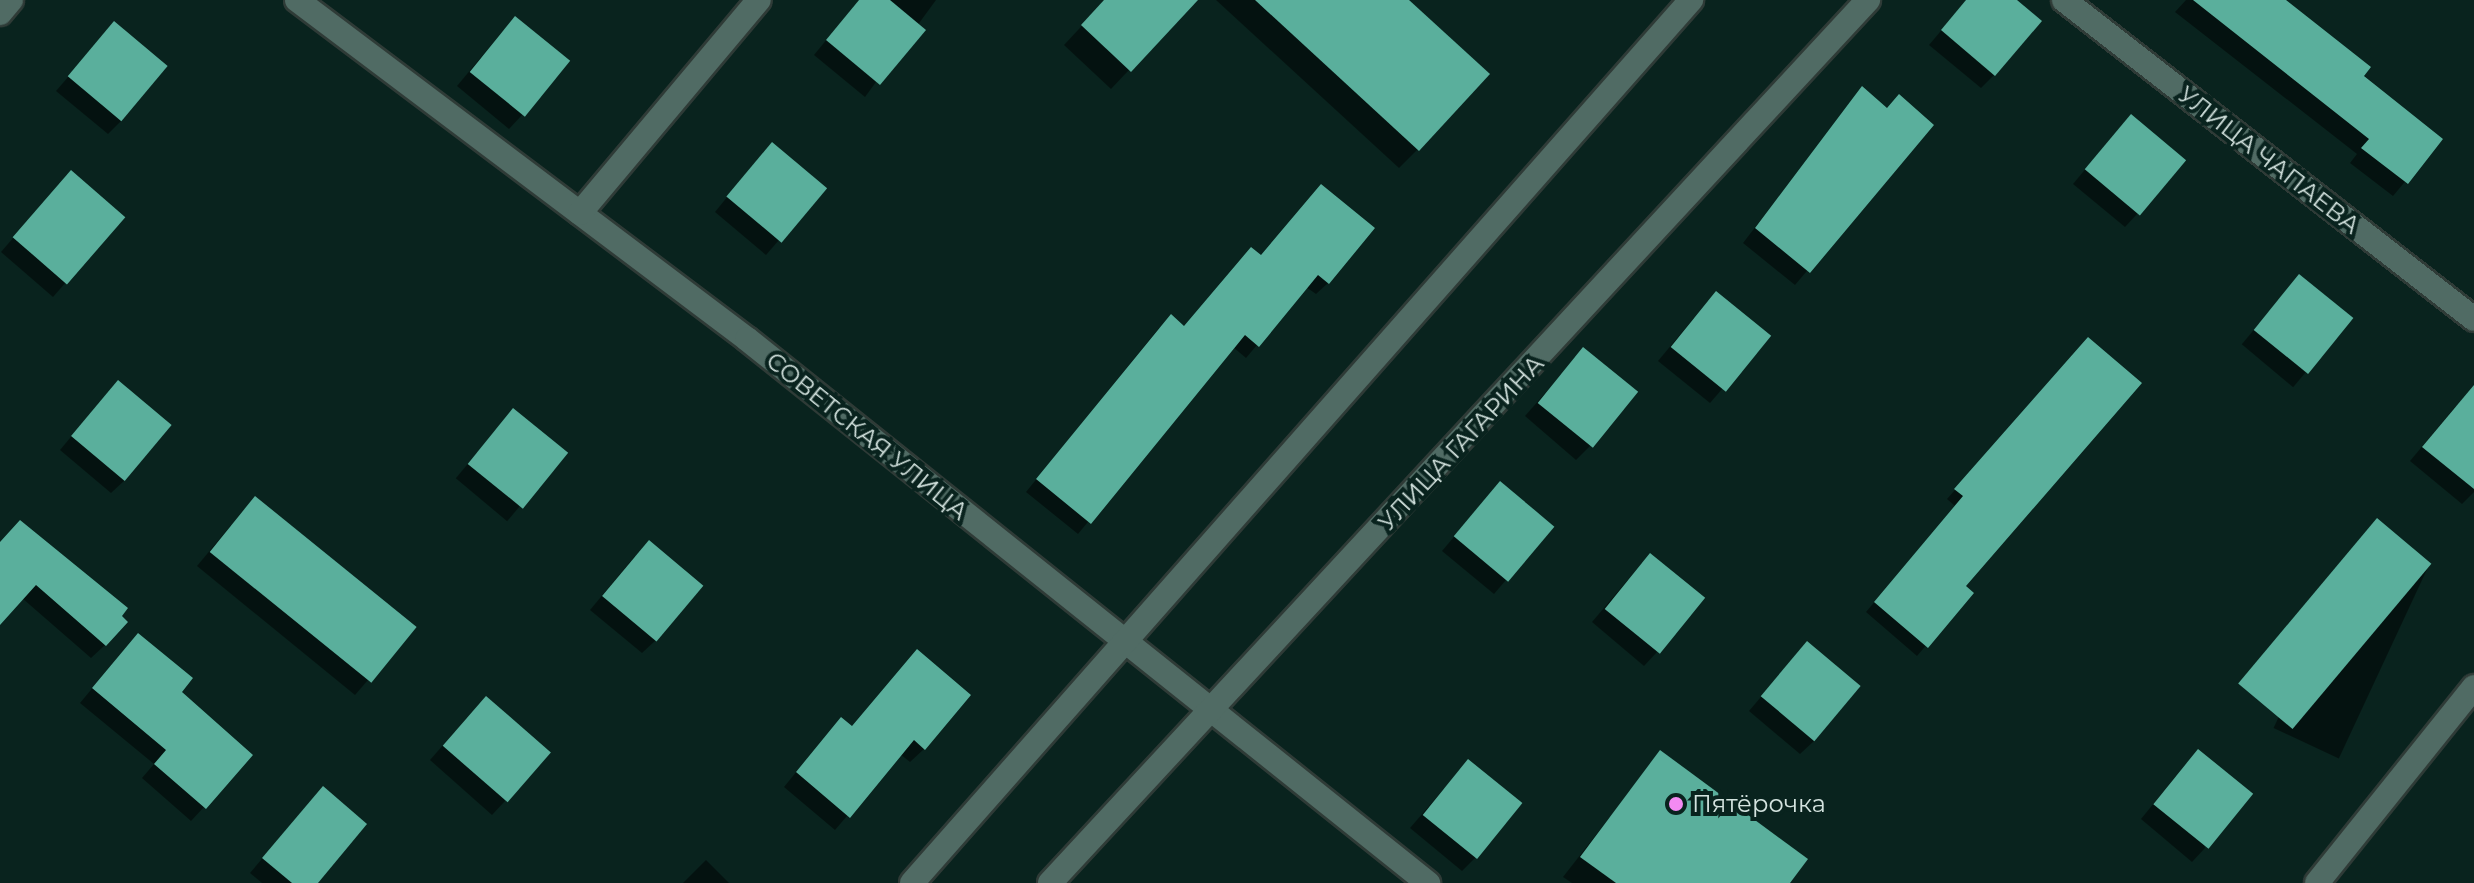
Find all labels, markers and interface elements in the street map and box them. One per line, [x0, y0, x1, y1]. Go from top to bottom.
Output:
street label: УЛИЦА ЧАПАЕВА [2172, 80, 2366, 240]
street label: СОВЕТСКАЯ УЛИЦА [761, 346, 973, 526]
street label: УЛИЦА ГАГАРИНА [1372, 349, 1550, 537]
place label: Пятёрочка [1692, 790, 1826, 818]
marker: Пятёрочка [1667, 795, 1685, 813]

